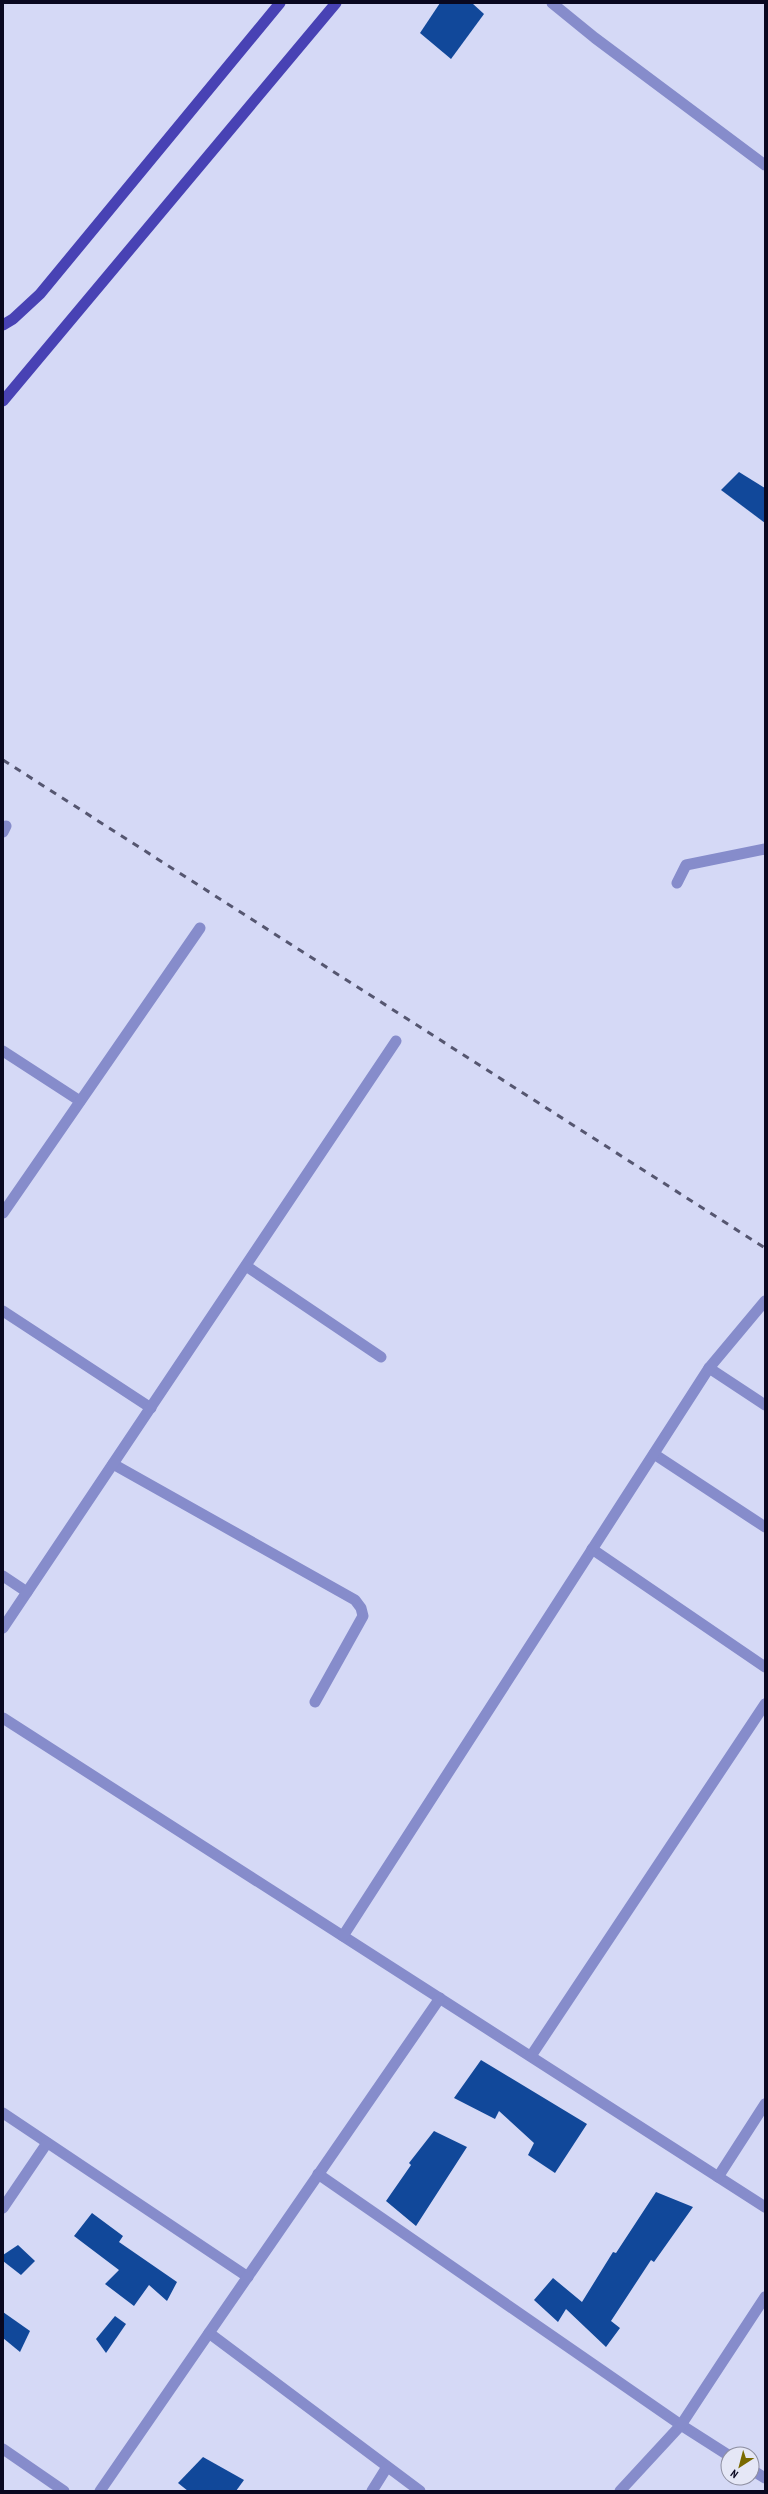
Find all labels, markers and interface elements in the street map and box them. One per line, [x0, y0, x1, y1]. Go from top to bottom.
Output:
north arrow [720, 2446, 760, 2486]
text: N [728, 2467, 741, 2482]

